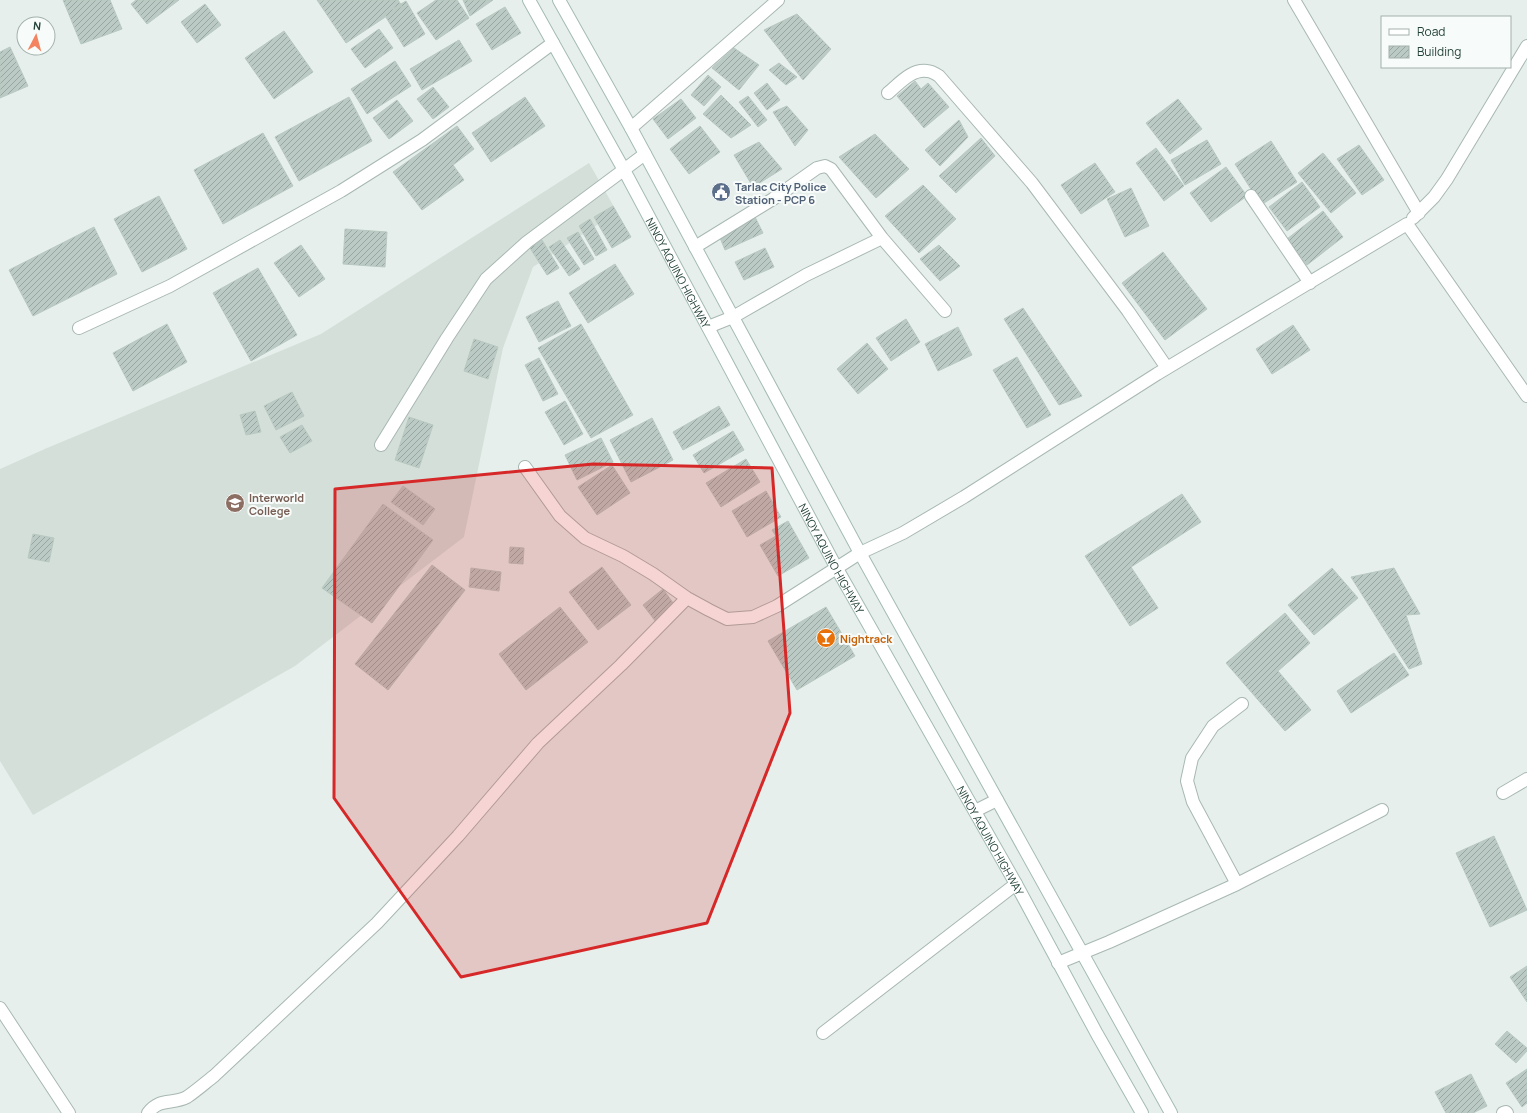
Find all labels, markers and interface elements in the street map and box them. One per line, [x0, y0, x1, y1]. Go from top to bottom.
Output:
north arrow [16, 16, 56, 56]
legend [1381, 16, 1511, 68]
text: N [32, 18, 42, 33]
text: Road [1417, 23, 1445, 40]
text: Building [1417, 43, 1461, 60]
place label: Tarlac City Police Station - PCP 6 [735, 179, 827, 207]
public building icon: Tarlac City Police Station - PCP 6 [710, 181, 732, 203]
street label: NINOY AQUINO HIGHWAY [643, 215, 715, 331]
place label: Interworld College [249, 490, 304, 518]
school or university icon: Interworld College [224, 492, 246, 514]
street label: NINOY AQUINO HIGHWAY [796, 500, 869, 617]
bar icon: Nightrack [815, 627, 837, 649]
place label: Nightrack [840, 631, 893, 646]
street label: NINOY AQUINO HIGHWAY [954, 783, 1028, 898]

